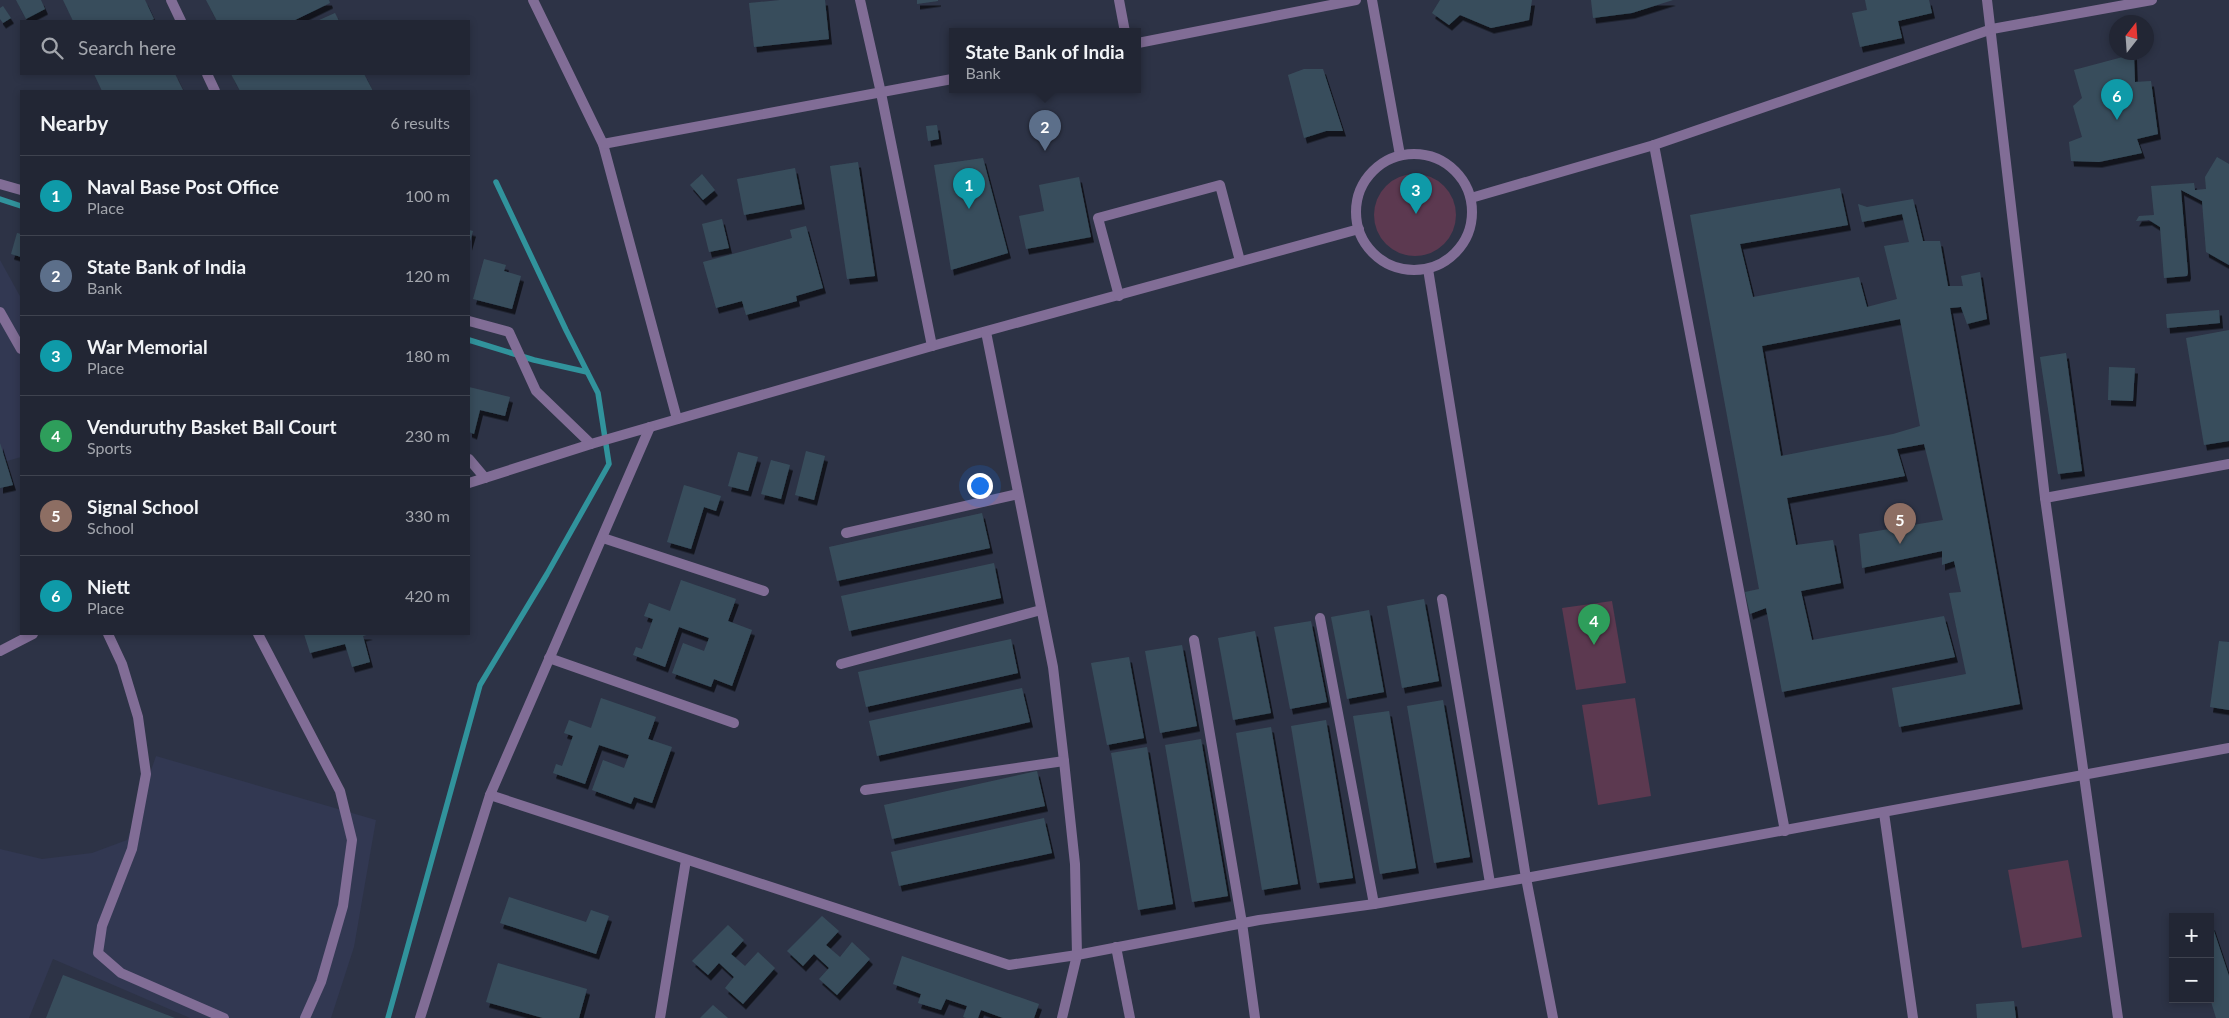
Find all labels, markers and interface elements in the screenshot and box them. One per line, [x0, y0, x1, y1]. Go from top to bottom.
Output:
north arrow [2109, 15, 2154, 60]
search box [20, 20, 470, 75]
popup [949, 28, 1141, 93]
icon: search [38, 34, 66, 62]
text: Search here [78, 36, 176, 59]
text: State Bank of India [965, 40, 1125, 63]
text: Bank [965, 63, 1001, 82]
pin: 6 [2101, 79, 2133, 120]
text: Nearby [40, 110, 108, 135]
pin: 2 [1029, 110, 1061, 151]
text: 6 results [390, 113, 450, 132]
pin: 1 [953, 168, 985, 209]
pin: 3 [1400, 173, 1432, 214]
text: Naval Base Post Office [87, 175, 279, 198]
text: 1 [51, 186, 61, 205]
text: 100 m [405, 186, 450, 205]
text: Place [87, 198, 124, 217]
text: State Bank of India [87, 255, 246, 278]
text: 2 [51, 266, 61, 285]
text: 120 m [405, 266, 450, 285]
text: Bank [87, 278, 122, 297]
text: War Memorial [87, 335, 208, 358]
text: 3 [51, 346, 61, 365]
text: 180 m [405, 346, 450, 365]
text: Place [87, 358, 124, 377]
text: Venduruthy Basket Ball Court [87, 415, 337, 438]
text: 4 [51, 426, 61, 445]
text: 230 m [405, 426, 450, 445]
text: Sports [87, 438, 132, 457]
your location [967, 473, 993, 499]
text: Signal School [87, 495, 199, 518]
pin: 5 [1884, 503, 1916, 544]
text: 5 [51, 506, 61, 525]
text: 330 m [405, 506, 450, 525]
text: School [87, 518, 134, 537]
text: Niett [87, 575, 130, 598]
text: 6 [51, 586, 61, 605]
text: 420 m [405, 586, 450, 605]
text: Place [87, 598, 124, 617]
pin: 4 [1578, 604, 1610, 645]
map controls [2169, 913, 2214, 1003]
button: + [2169, 913, 2214, 958]
button: − [2169, 958, 2214, 1003]

